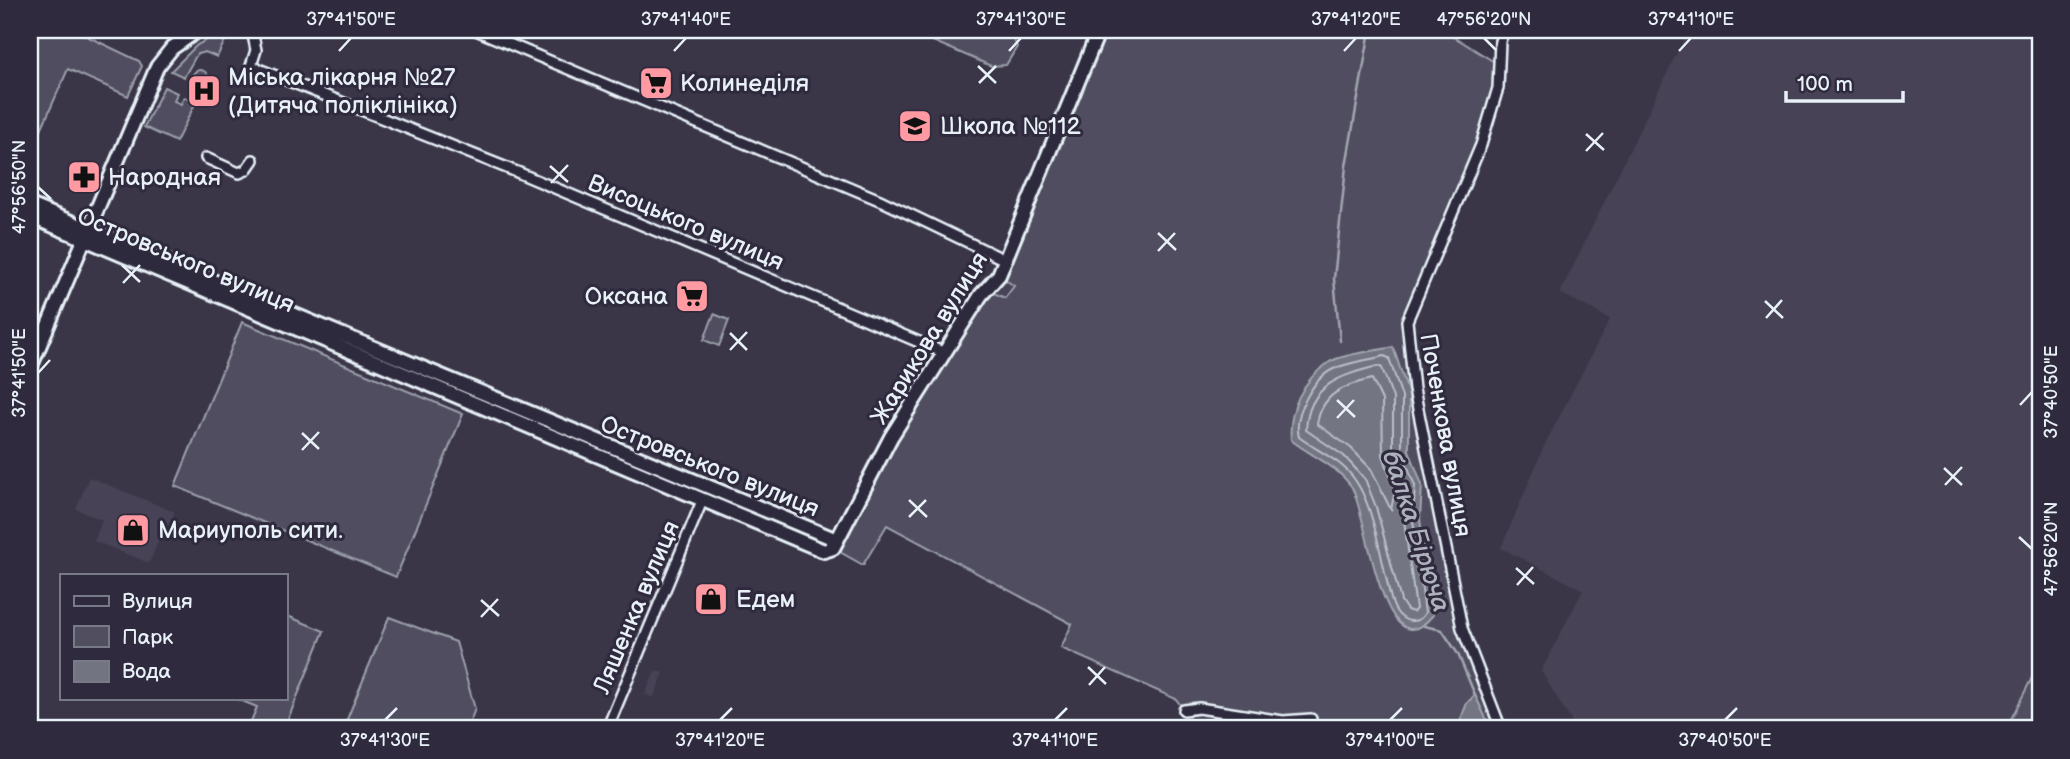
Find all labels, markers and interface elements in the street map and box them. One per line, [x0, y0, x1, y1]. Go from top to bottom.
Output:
text: 37°41'50"E [306, 9, 396, 30]
text: 37°41'40"E [641, 9, 731, 30]
text: 37°41'30"E [976, 9, 1066, 30]
text: 37°41'20"E [1311, 9, 1401, 30]
text: 47°56'20"N [1437, 9, 1531, 30]
text: 37°41'10"E [1648, 9, 1734, 30]
scale bar [1786, 60, 1904, 104]
place label: Міська лікарня №27 (Дитяча поліклініка) [228, 63, 458, 120]
supermarket icon: Колинеділя [637, 64, 675, 102]
place label: Колинеділя [680, 69, 809, 98]
hospital icon: Міська лікарня №27 (Дитяча поліклініка) [185, 72, 223, 110]
text: 100 m [1797, 72, 1853, 97]
school or university icon: Школа №112 [896, 107, 934, 145]
place label: Школа №112 [940, 112, 1081, 141]
text: 47°56'50"N [9, 140, 30, 234]
pharmacy icon: Народная [65, 158, 103, 196]
place label: Народная [108, 163, 221, 192]
street label: Висоцького вулиця [584, 168, 788, 277]
street label: Островського вулиця [73, 202, 299, 319]
street label: Жарикова вулиця [865, 246, 994, 430]
supermarket icon: Оксана [673, 277, 711, 315]
place label: Оксана [585, 282, 668, 311]
text: 37°41'50"E [9, 328, 30, 418]
street label: Поченкова вулиця [1413, 331, 1478, 539]
text: 37°40'50"E [2041, 345, 2062, 439]
street label: Островського вулиця [596, 409, 823, 524]
water label: балка Бірюча [1375, 447, 1456, 616]
text: 47°56'20"N [2041, 502, 2062, 596]
shop icon: Мариуполь сити. [114, 511, 152, 549]
place label: Мариуполь сити. [158, 516, 343, 545]
street label: Ляшенка вулиця [587, 516, 686, 699]
legend [60, 574, 287, 700]
shop icon: Едем [692, 580, 730, 618]
place label: Едем [736, 585, 795, 614]
text: Вулиця [122, 589, 193, 614]
text: Парк [122, 625, 173, 650]
text: Вода [122, 659, 171, 684]
text: 37°41'30"E [340, 730, 430, 751]
text: 37°41'20"E [675, 730, 765, 751]
text: 37°41'10"E [1012, 730, 1098, 751]
text: 37°41'00"E [1345, 730, 1435, 751]
text: 37°40'50"E [1678, 730, 1772, 751]

